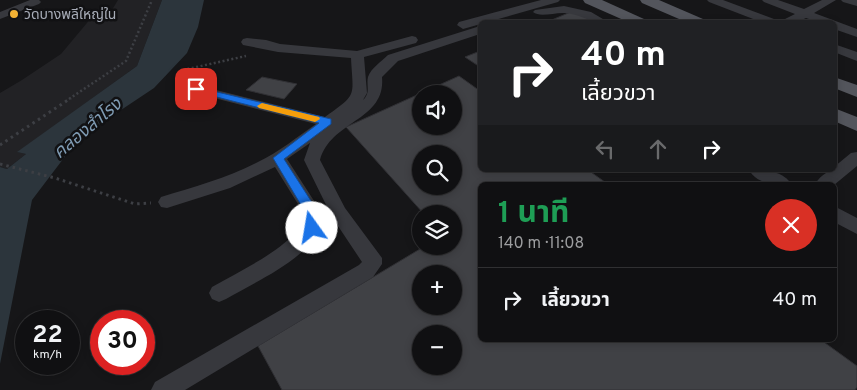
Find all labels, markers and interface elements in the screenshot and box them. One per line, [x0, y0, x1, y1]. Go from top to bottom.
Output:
place label: วัดบางพลีใหญ่ใน [24, 6, 116, 24]
marker: วัดบางพลีใหญ่ใน [8, 8, 20, 20]
text: 40 m [581, 34, 666, 78]
icon: right [498, 40, 563, 105]
pin [175, 68, 217, 110]
icon: arrive [182, 75, 210, 103]
text: เลี้ยวขวา [581, 81, 656, 108]
map controls [412, 85, 462, 375]
button: sound [412, 85, 462, 135]
water label: คลองสำโรง [49, 93, 128, 165]
icon: left [591, 135, 619, 163]
icon: ahead [644, 135, 672, 163]
icon: right [697, 135, 725, 163]
button: search [412, 145, 462, 195]
text: 1 นาที [498, 196, 569, 233]
button: close [765, 199, 817, 251]
position arrow [285, 201, 337, 253]
button: layers [412, 205, 462, 255]
text: 140 m · 11:08 [498, 234, 584, 254]
button: + [412, 265, 462, 315]
icon: right [498, 286, 526, 314]
text: 40 m [772, 288, 817, 312]
text: เลี้ยวขวา [541, 289, 610, 313]
speed limit sign: 30 [90, 310, 155, 375]
text: 22 [32, 320, 63, 352]
button: − [412, 325, 462, 375]
text: km/h [33, 347, 62, 363]

